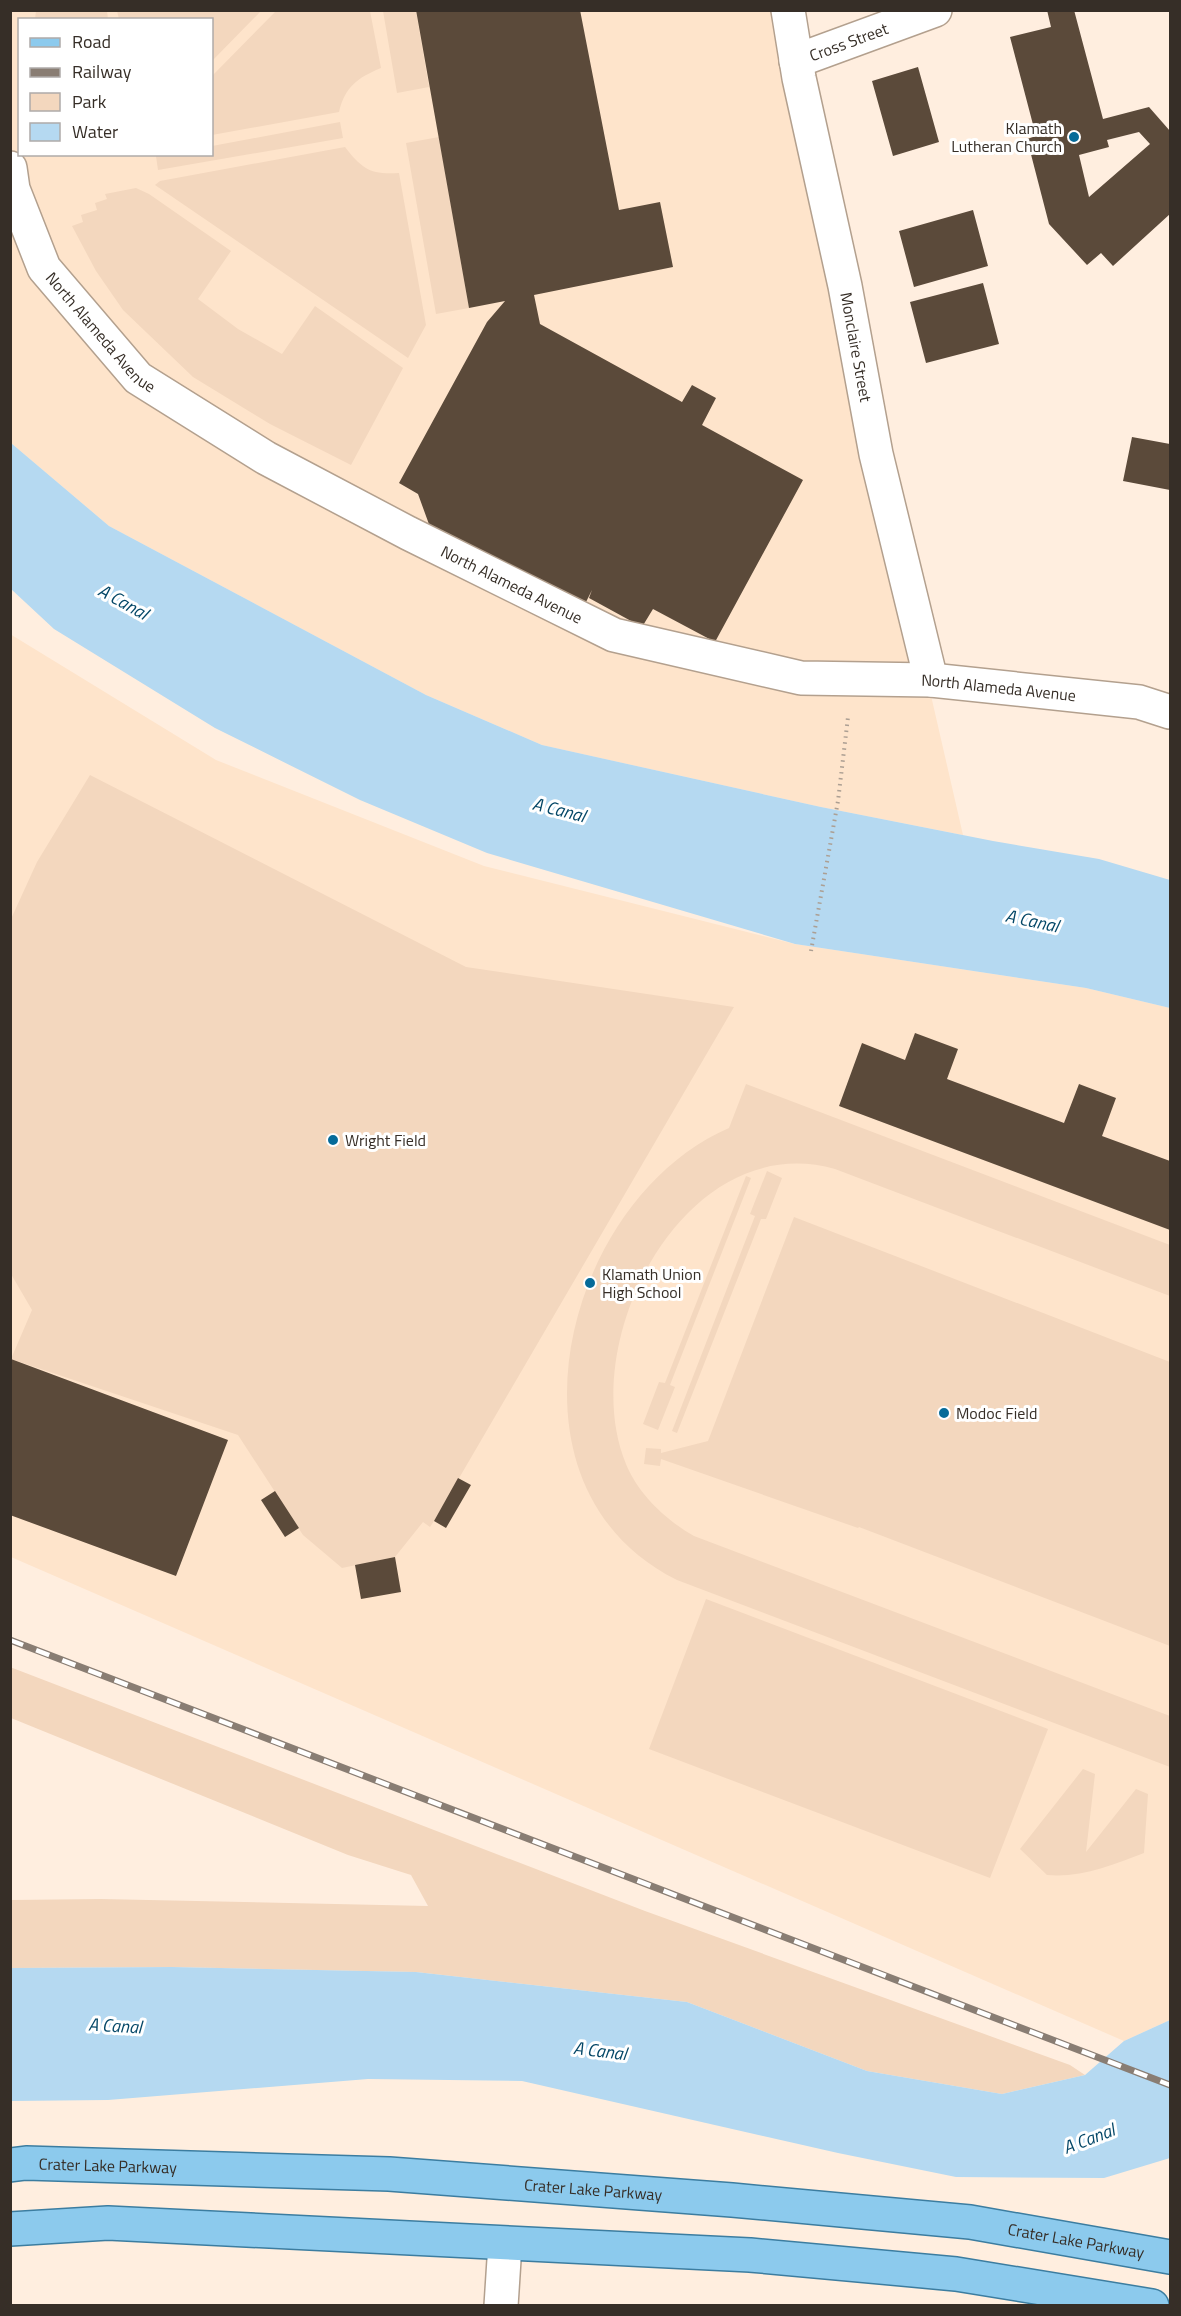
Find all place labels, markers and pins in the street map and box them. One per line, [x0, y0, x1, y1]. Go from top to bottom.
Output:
place label: Klamath Lutheran Church [951, 116, 1062, 158]
marker: Klamath Lutheran Church [1067, 130, 1081, 144]
place label: Wright Field [345, 1128, 426, 1152]
marker: Wright Field [326, 1133, 340, 1147]
place label: Klamath Union High School [602, 1262, 701, 1304]
marker: Klamath Union High School [583, 1276, 597, 1290]
place label: Modoc Field [956, 1401, 1037, 1425]
marker: Modoc Field [937, 1406, 951, 1420]

